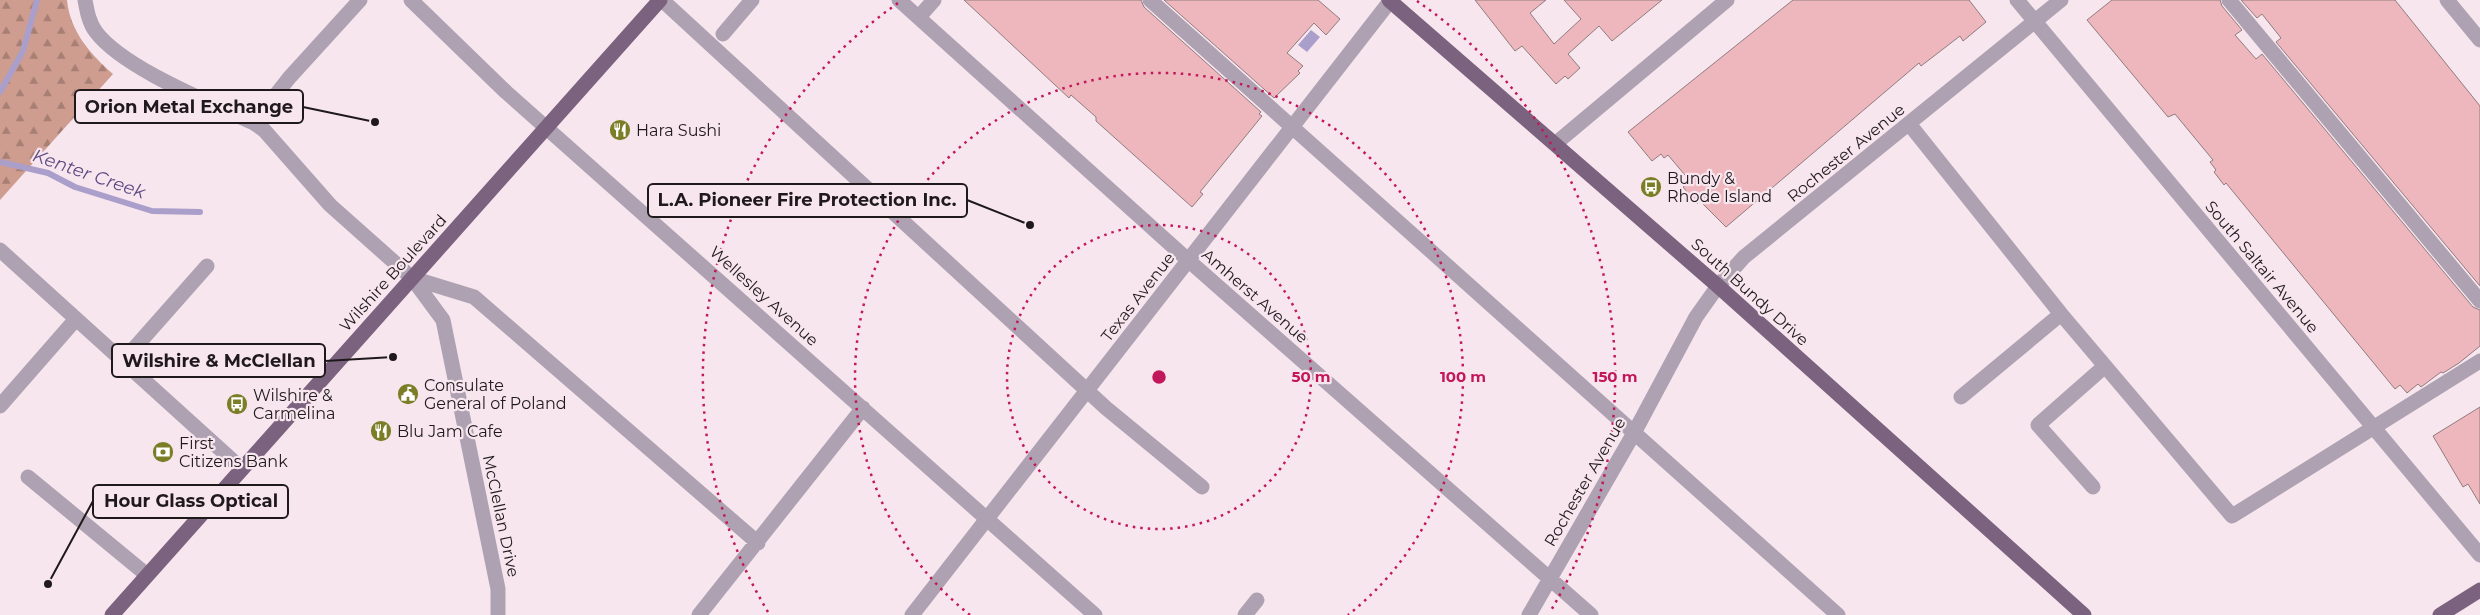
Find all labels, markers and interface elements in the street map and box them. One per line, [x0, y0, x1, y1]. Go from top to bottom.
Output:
callout: Orion Metal Exchange [75, 90, 303, 123]
text: Orion Metal Exchange [85, 96, 293, 118]
street label: Rochester Avenue [1783, 100, 1909, 206]
restaurant icon: Hara Sushi [608, 118, 632, 142]
place label: Hara Sushi [636, 121, 721, 140]
water label: Kenter Creek [30, 144, 149, 204]
place label: Bundy & Rhode Island [1667, 169, 1772, 206]
bus stop icon: Bundy & Rhode Island [1639, 175, 1663, 199]
callout: L.A. Pioneer Fire Protection Inc. [648, 184, 967, 217]
text: L.A. Pioneer Fire Protection Inc. [657, 189, 957, 211]
street label: South Saltair Avenue [2201, 197, 2323, 337]
street label: Wilshire Boulevard [336, 211, 450, 335]
street label: South Bundy Drive [1687, 234, 1813, 350]
street label: Wellesley Avenue [706, 242, 822, 350]
street label: Amherst Avenue [1198, 245, 1312, 347]
street label: Texas Avenue [1097, 249, 1179, 345]
callout: Wilshire & McClellan [112, 344, 325, 377]
text: Wilshire & McClellan [122, 350, 316, 372]
text: 50 m [1291, 367, 1331, 386]
text: 100 m [1440, 367, 1486, 386]
text: 150 m [1593, 367, 1637, 386]
centre of rings [1150, 368, 1168, 386]
place label: Consulate General of Poland [424, 376, 567, 413]
public building icon: Consulate General of Poland [396, 382, 420, 406]
place label: Wilshire & Carmelina [253, 386, 335, 423]
bus stop icon: Wilshire & Carmelina [225, 392, 249, 416]
street label: Rochester Avenue [1540, 414, 1630, 550]
restaurant icon: Blu Jam Cafe [369, 419, 393, 443]
place label: Blu Jam Cafe [397, 422, 503, 441]
place label: First Citizens Bank [179, 434, 288, 471]
bank icon: First Citizens Bank [151, 440, 175, 464]
street label: McClellan Drive [479, 453, 523, 579]
callout: Hour Glass Optical [93, 485, 288, 518]
text: Hour Glass Optical [104, 490, 278, 512]

